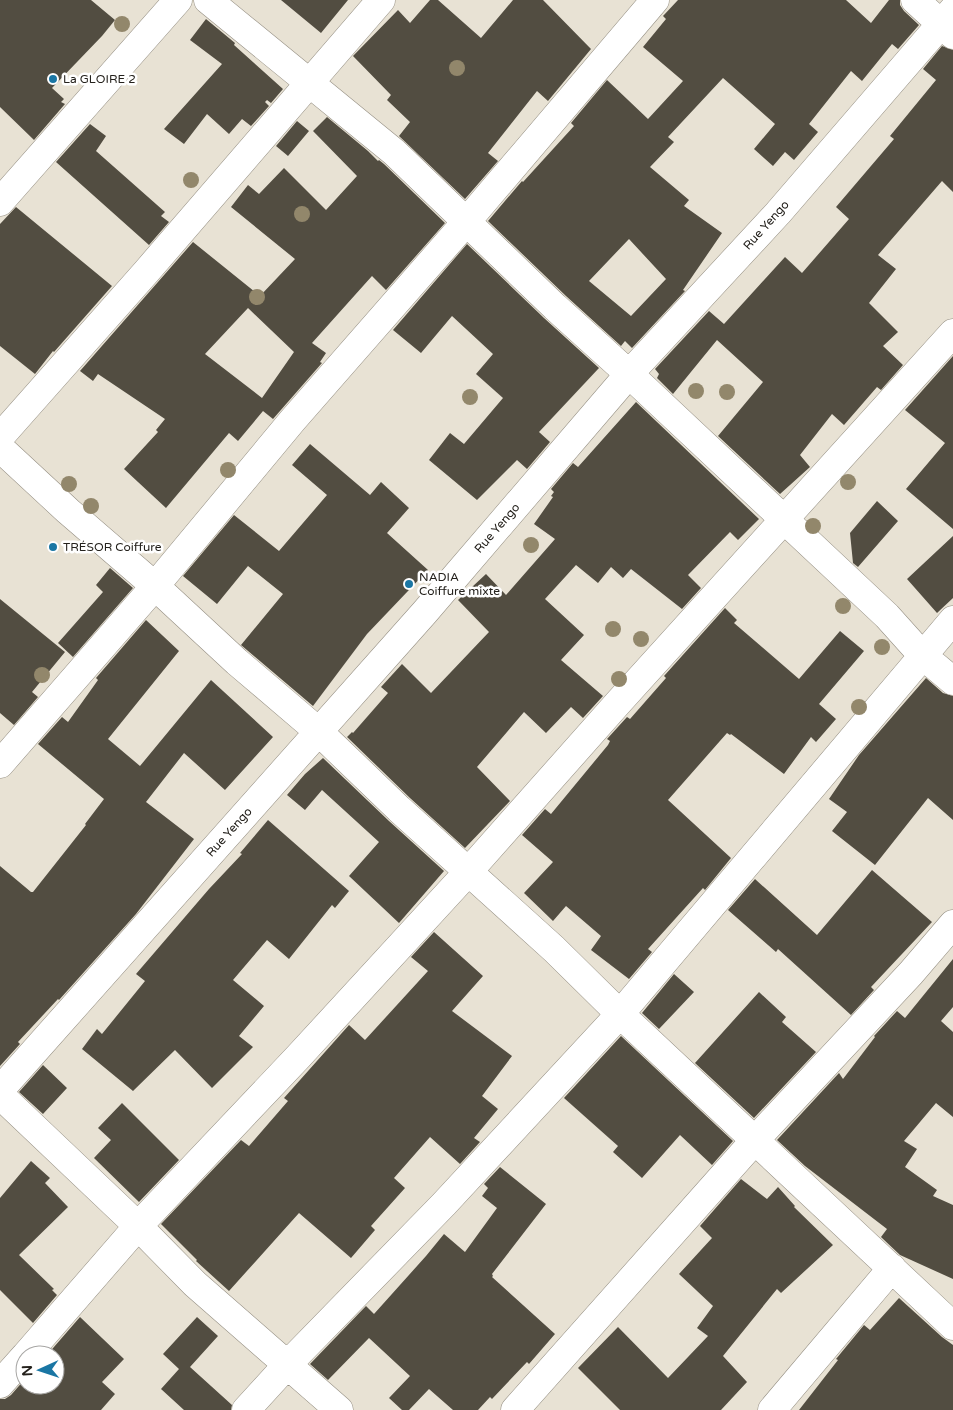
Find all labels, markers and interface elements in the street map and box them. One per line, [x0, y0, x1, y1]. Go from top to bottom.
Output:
place label: La GLOIRE 2 [63, 72, 136, 86]
marker: La GLOIRE 2 [47, 73, 59, 85]
street label: Rue Yengo [740, 197, 792, 253]
street label: Rue Yengo [472, 500, 522, 556]
place label: TRÉSOR Coiffure [63, 540, 162, 554]
marker: TRÉSOR Coiffure [47, 541, 59, 553]
place label: NADIA Coiffure mixte [419, 570, 500, 598]
marker: NADIA Coiffure mixte [403, 578, 415, 590]
street label: Rue Yengo [203, 804, 255, 860]
north arrow [15, 1345, 65, 1395]
text: N [19, 1365, 36, 1377]

